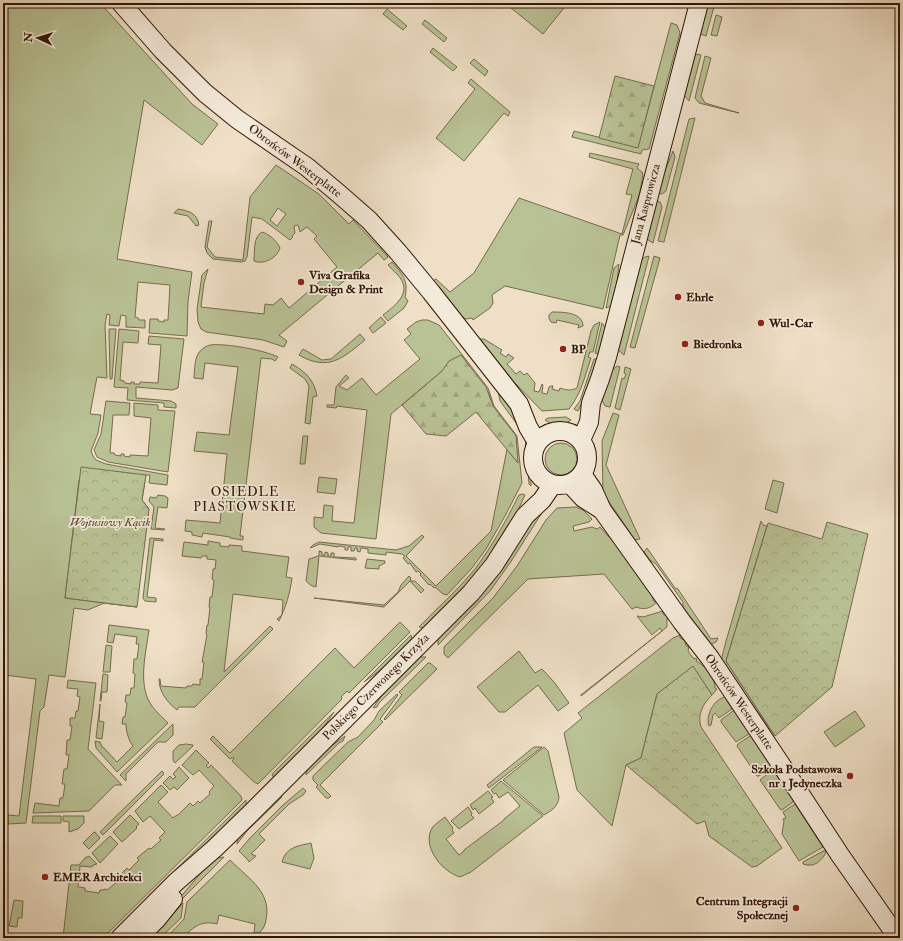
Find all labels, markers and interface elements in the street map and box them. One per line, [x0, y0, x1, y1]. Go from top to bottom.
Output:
north arrow [18, 18, 58, 58]
text: N [22, 31, 35, 44]
street label: Obrońców Westerplatte [245, 121, 345, 201]
street label: Jana Kasprowicza [628, 161, 664, 247]
place label: Viva Grafika Design & Print [308, 268, 383, 297]
marker: Viva Grafika Design & Print [296, 277, 306, 287]
place label: Ehrle [686, 290, 714, 305]
marker: Ehrle [673, 292, 683, 302]
place label: Wul-Car [768, 316, 813, 331]
marker: Wul-Car [756, 318, 766, 328]
place label: Biedronka [693, 337, 743, 352]
marker: Biedronka [680, 339, 690, 349]
place label: BP [571, 342, 586, 357]
marker: BP [558, 344, 568, 354]
district label: OSIEDLE PIASTOWSKIE [193, 484, 297, 515]
park label: Wojtusiowy Kącik [70, 515, 151, 530]
street label: Polskiego Czerwonego Krzyża [319, 630, 433, 744]
street label: Obrońców Westerplatte [701, 651, 777, 753]
place label: Szkoła Podstawowa nr 1 Jedyneczka [751, 762, 843, 791]
marker: Szkoła Podstawowa nr 1 Jedyneczka [845, 771, 855, 781]
place label: EMER Architekci [53, 870, 143, 885]
marker: EMER Architekci [40, 872, 50, 882]
place label: Centrum Integracji Społecznej [696, 894, 789, 923]
marker: Centrum Integracji Społecznej [791, 903, 801, 913]

